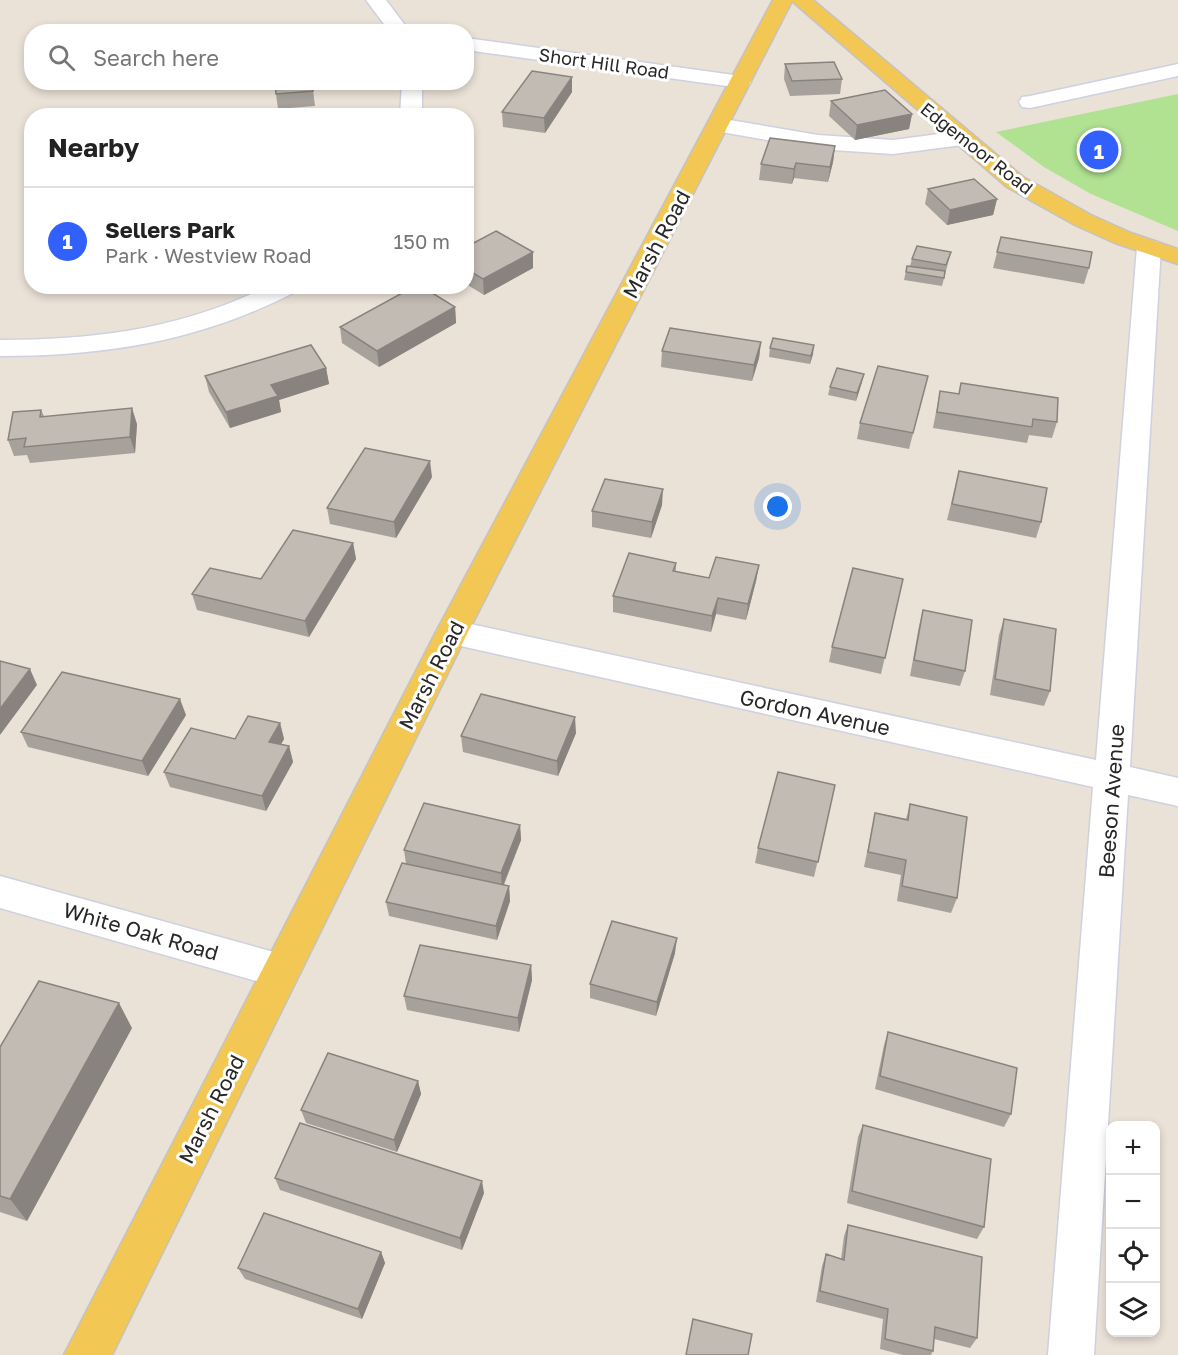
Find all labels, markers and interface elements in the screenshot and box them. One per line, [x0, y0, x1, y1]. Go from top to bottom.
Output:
search box [24, 24, 474, 90]
icon: search [45, 41, 78, 74]
street label: Short Hill Road [538, 43, 670, 83]
text: Search here [93, 44, 219, 71]
street label: Edgemoor Road [916, 97, 1038, 199]
pin: 1 [1080, 128, 1118, 172]
text: Nearby [48, 132, 139, 163]
street label: Marsh Road [617, 185, 695, 303]
text: Sellers Park [105, 216, 235, 243]
text: 1 [62, 229, 73, 253]
text: 150 m [394, 229, 450, 253]
text: Park · Westview Road [105, 243, 311, 267]
your location [763, 492, 792, 521]
street label: Marsh Road [392, 616, 470, 734]
street label: Gordon Avenue [737, 683, 893, 741]
street label: Beeson Avenue [1093, 723, 1129, 879]
street label: White Oak Road [60, 896, 222, 966]
street label: Marsh Road [172, 1050, 250, 1168]
map controls [1106, 1121, 1160, 1337]
button: + [1106, 1121, 1160, 1175]
button: − [1106, 1175, 1160, 1229]
button: locate [1106, 1229, 1160, 1283]
button: layers [1106, 1283, 1160, 1337]

